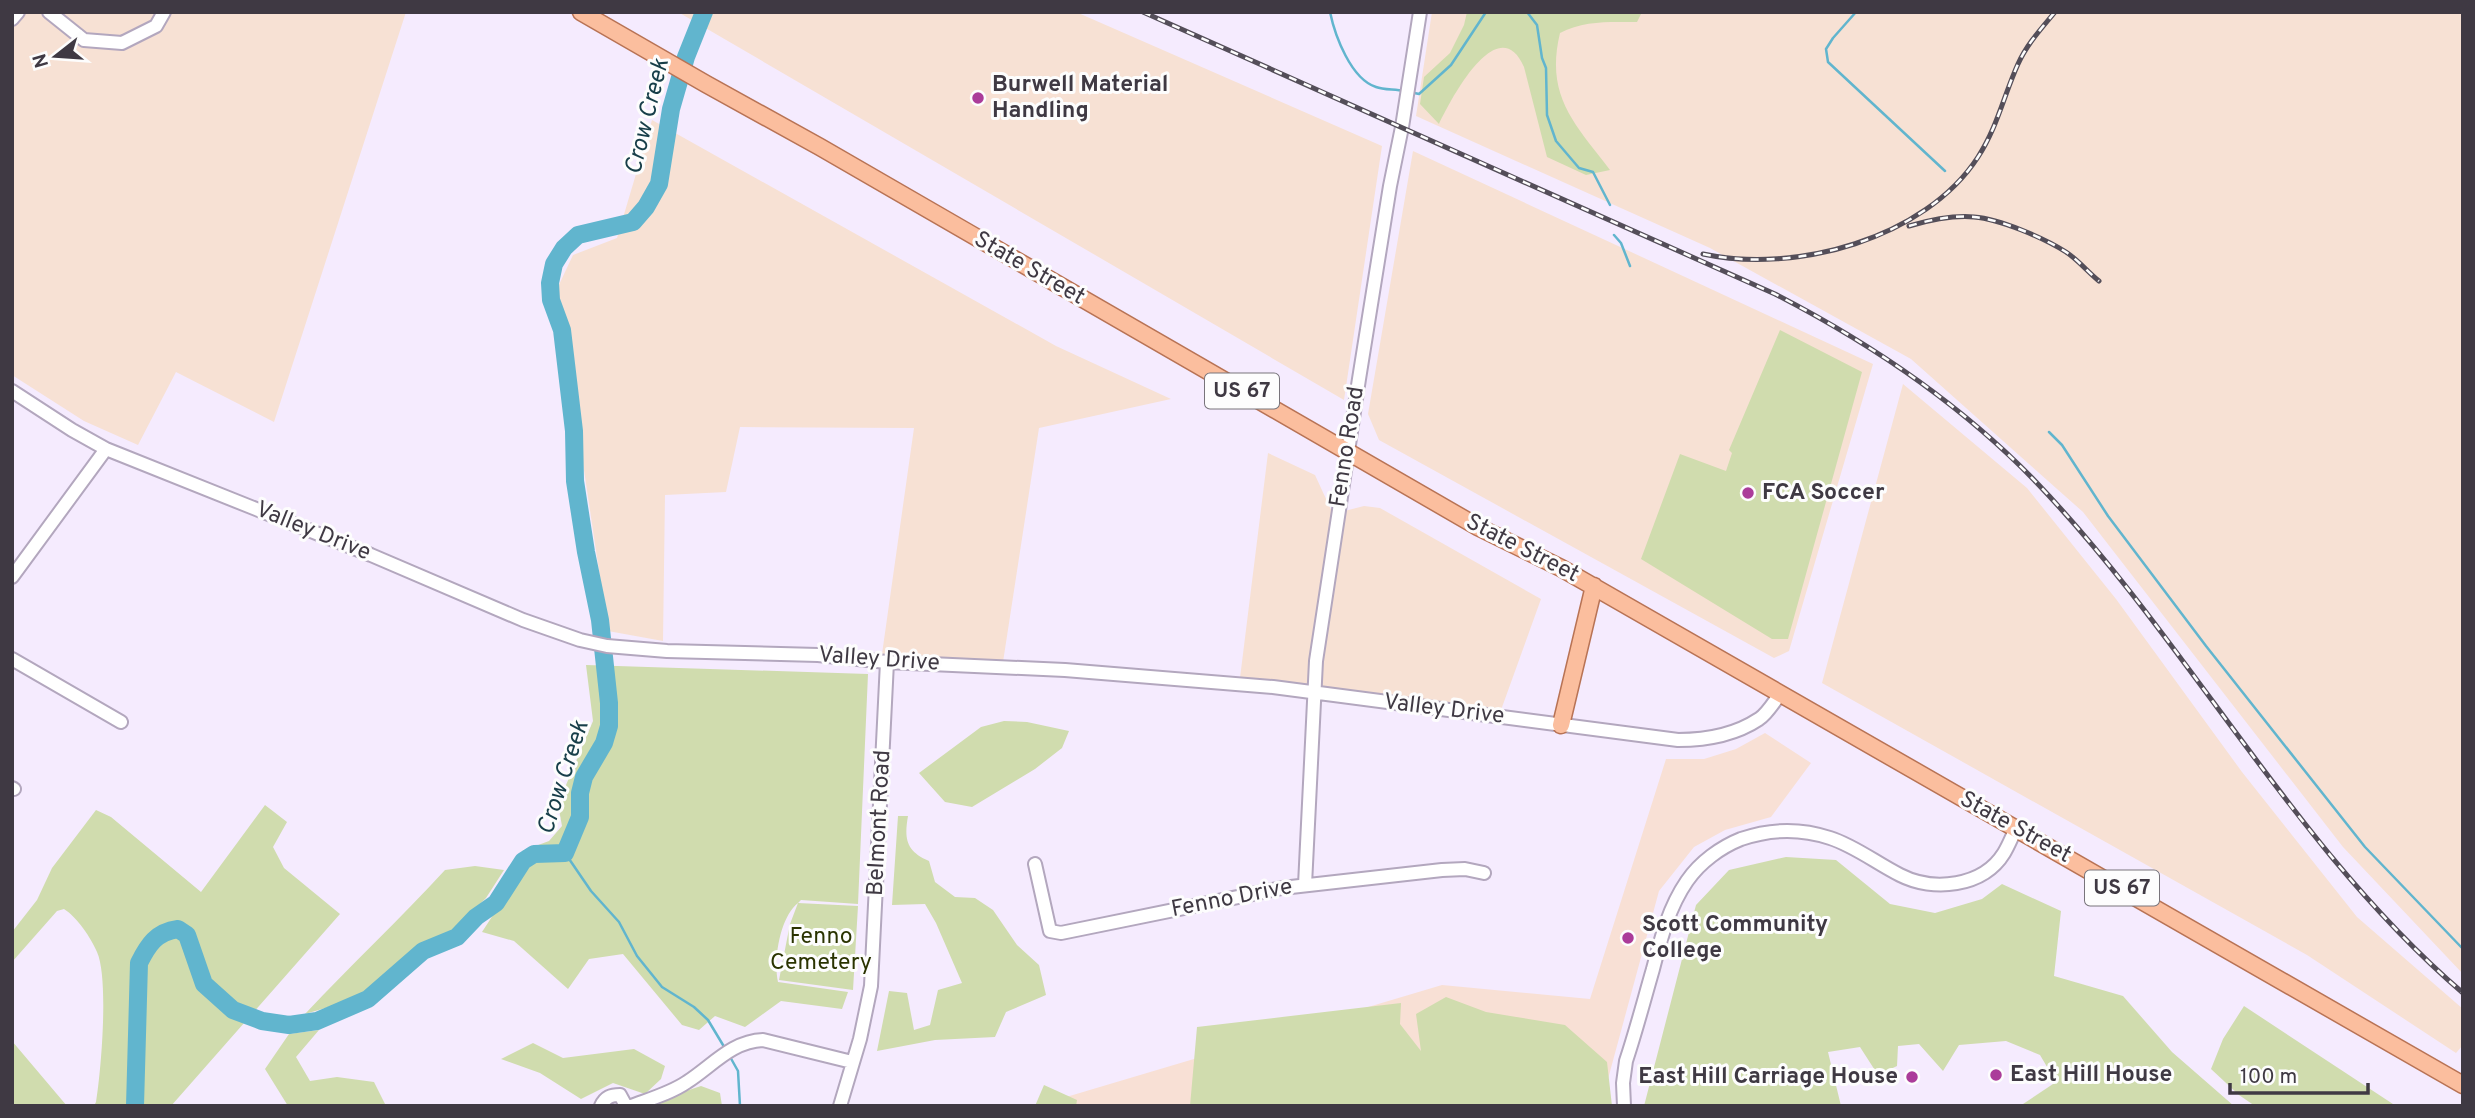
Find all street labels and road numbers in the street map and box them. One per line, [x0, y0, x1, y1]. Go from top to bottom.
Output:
street label: State Street [968, 226, 1090, 312]
road number: US 67 [1205, 374, 1279, 408]
street label: Fenno Road [1324, 385, 1372, 509]
street label: Valley Drive [251, 496, 375, 568]
street label: State Street [1460, 508, 1584, 590]
street label: Valley Drive [817, 641, 941, 679]
street label: Valley Drive [1382, 688, 1506, 732]
street label: Belmont Road [862, 749, 898, 897]
street label: State Street [1954, 785, 2076, 871]
road number: US 67 [2085, 870, 2159, 906]
street label: Fenno Drive [1169, 873, 1295, 925]

